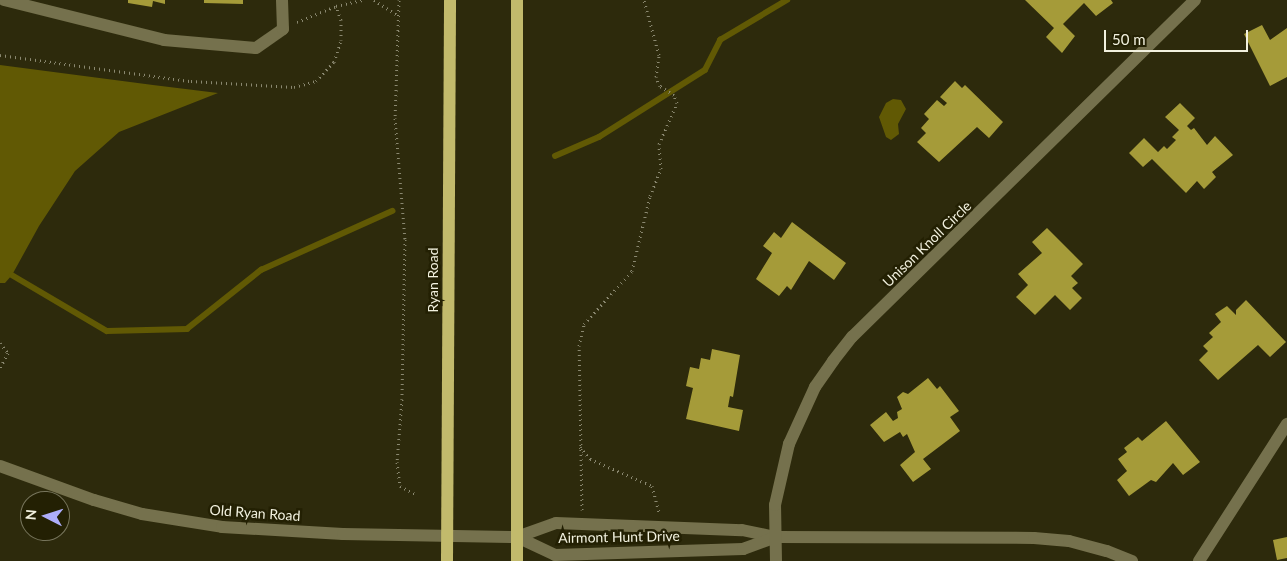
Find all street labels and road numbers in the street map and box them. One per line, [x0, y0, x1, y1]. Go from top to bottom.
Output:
street label: Unison Knoll Circle [879, 197, 975, 291]
street label: Ryan Road [425, 247, 441, 313]
street label: Old Ryan Road [209, 501, 301, 525]
street label: Airmont Hunt Drive [558, 528, 680, 546]

